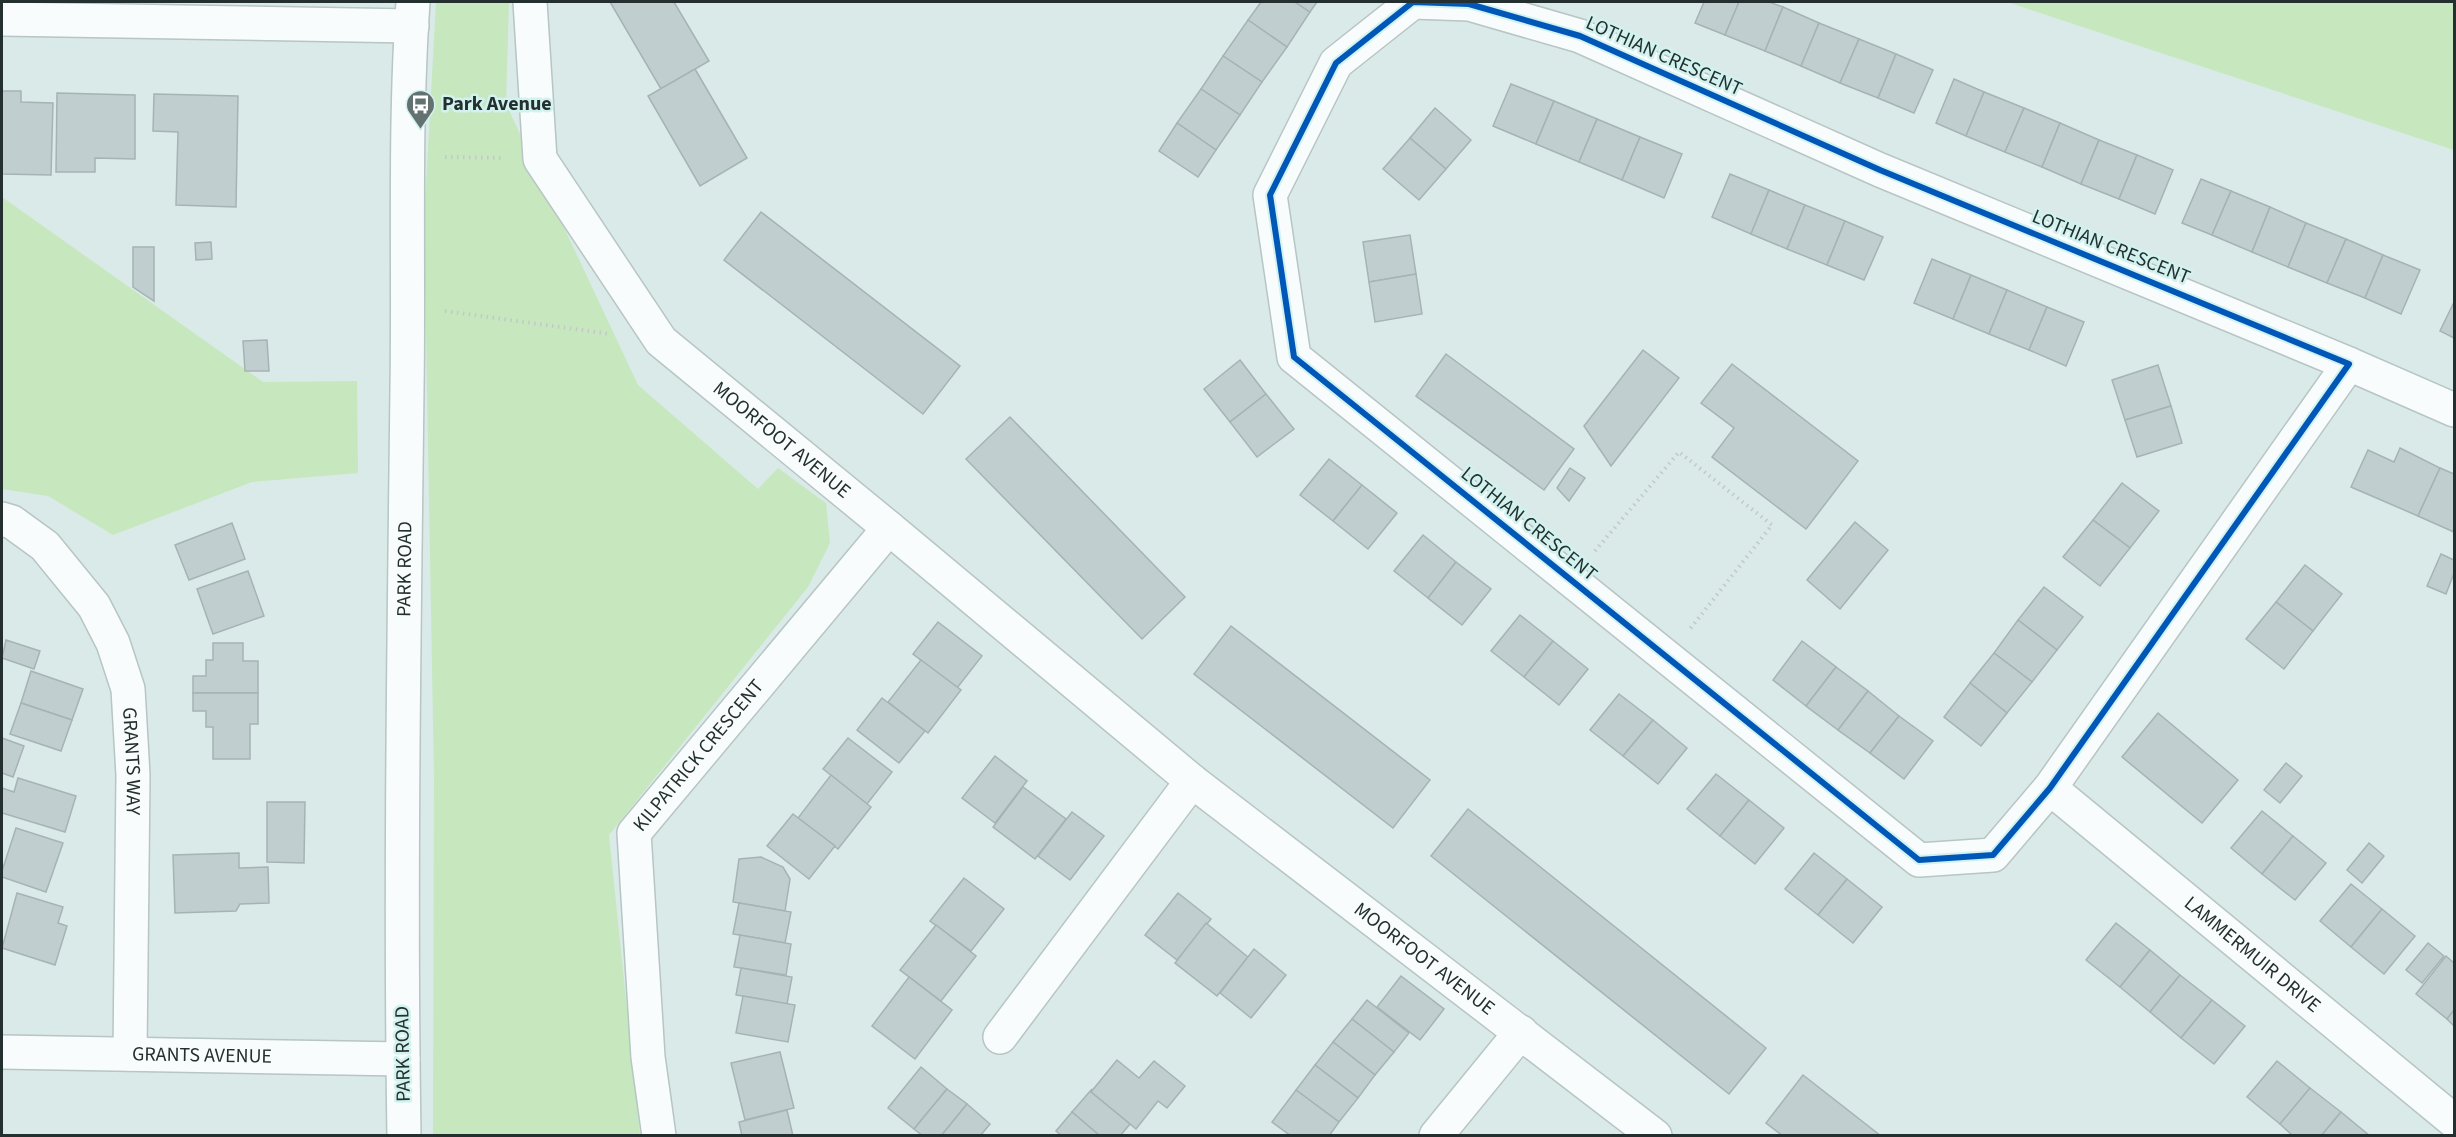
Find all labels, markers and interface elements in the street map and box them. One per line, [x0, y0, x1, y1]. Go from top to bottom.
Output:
street label: LOTHIAN CRESCENT [1581, 9, 1747, 103]
bus stop icon: Park Avenue [405, 88, 437, 130]
place label: Park Avenue [442, 90, 552, 118]
street label: LOTHIAN CRESCENT [2028, 202, 2195, 292]
street label: MOORFOOT AVENUE [707, 375, 857, 505]
street label: LOTHIAN CRESCENT [1455, 460, 1603, 588]
street label: PARK ROAD [390, 521, 419, 617]
street label: KILPATRICK CRESCENT [627, 673, 771, 838]
street label: GRANTS WAY [115, 706, 147, 816]
street label: LAMMERMUIR DRIVE [2178, 890, 2327, 1019]
street label: MOORFOOT AVENUE [1348, 896, 1500, 1022]
street label: PARK ROAD [388, 1006, 418, 1102]
street label: GRANTS AVENUE [132, 1040, 272, 1071]

